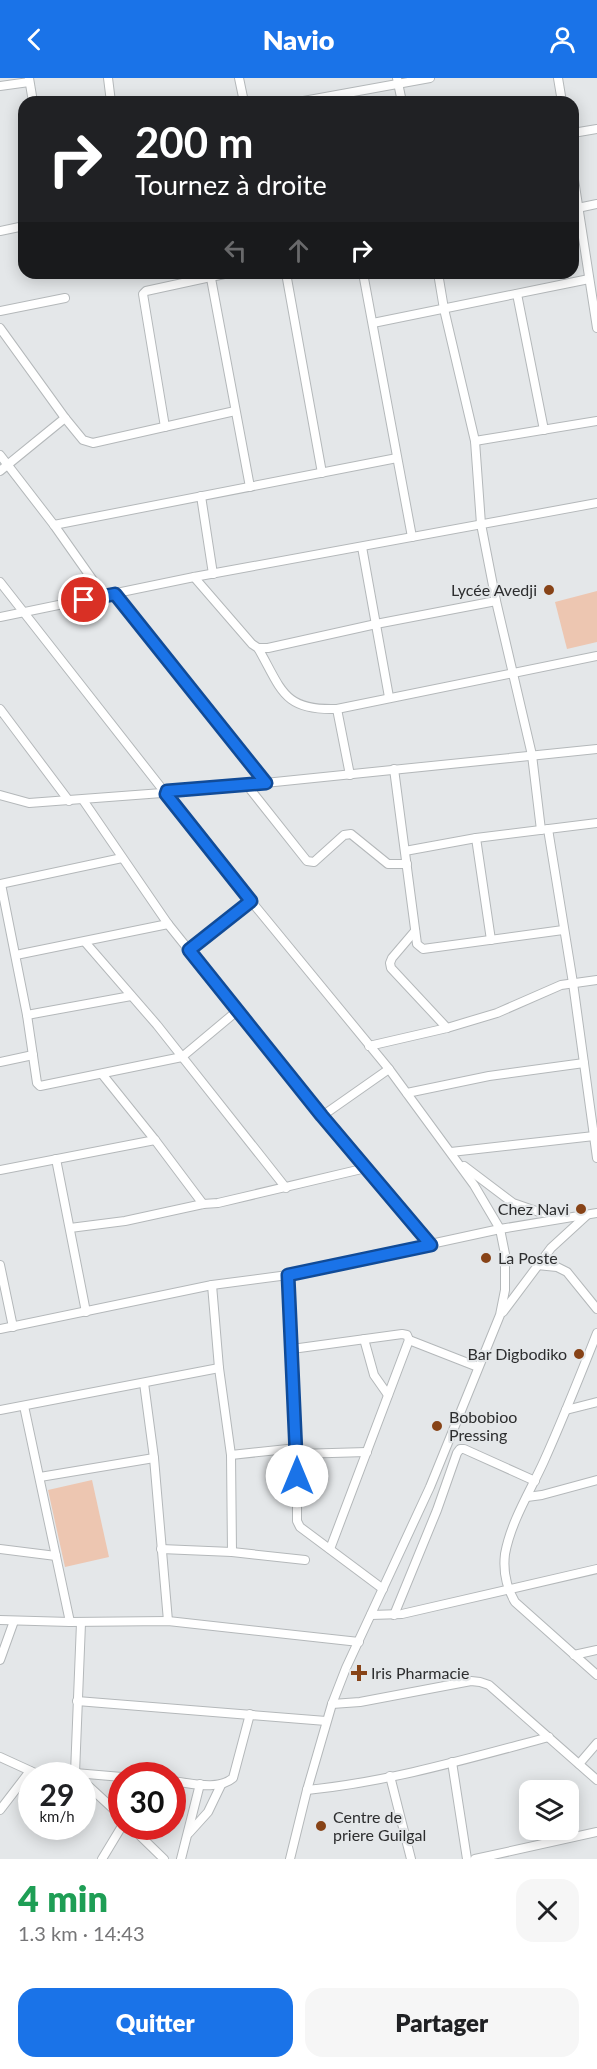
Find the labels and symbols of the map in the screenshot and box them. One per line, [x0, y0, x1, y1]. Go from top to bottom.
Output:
pin [58, 574, 109, 625]
place label: Lycée Avedji [451, 580, 537, 599]
marker: Lycée Avedji [542, 583, 556, 597]
place label: Chez Navi [498, 1199, 569, 1218]
marker: Chez Navi [574, 1202, 588, 1216]
place label: La Poste [498, 1248, 558, 1267]
marker: La Poste [479, 1251, 493, 1265]
place label: Bar Digbodiko [468, 1344, 567, 1363]
marker: Bar Digbodiko [572, 1347, 586, 1361]
place label: Bobobioo Pressing [449, 1407, 517, 1444]
marker: Bobobioo Pressing [430, 1419, 444, 1433]
position arrow [265, 1444, 329, 1508]
place label: Iris Pharmacie [371, 1663, 469, 1682]
marker: Iris Pharmacie [352, 1666, 366, 1680]
speed limit sign: 30 [108, 1762, 186, 1840]
place label: Centre de priere Guilgal [333, 1807, 426, 1844]
marker: Centre de priere Guilgal [314, 1819, 328, 1833]

